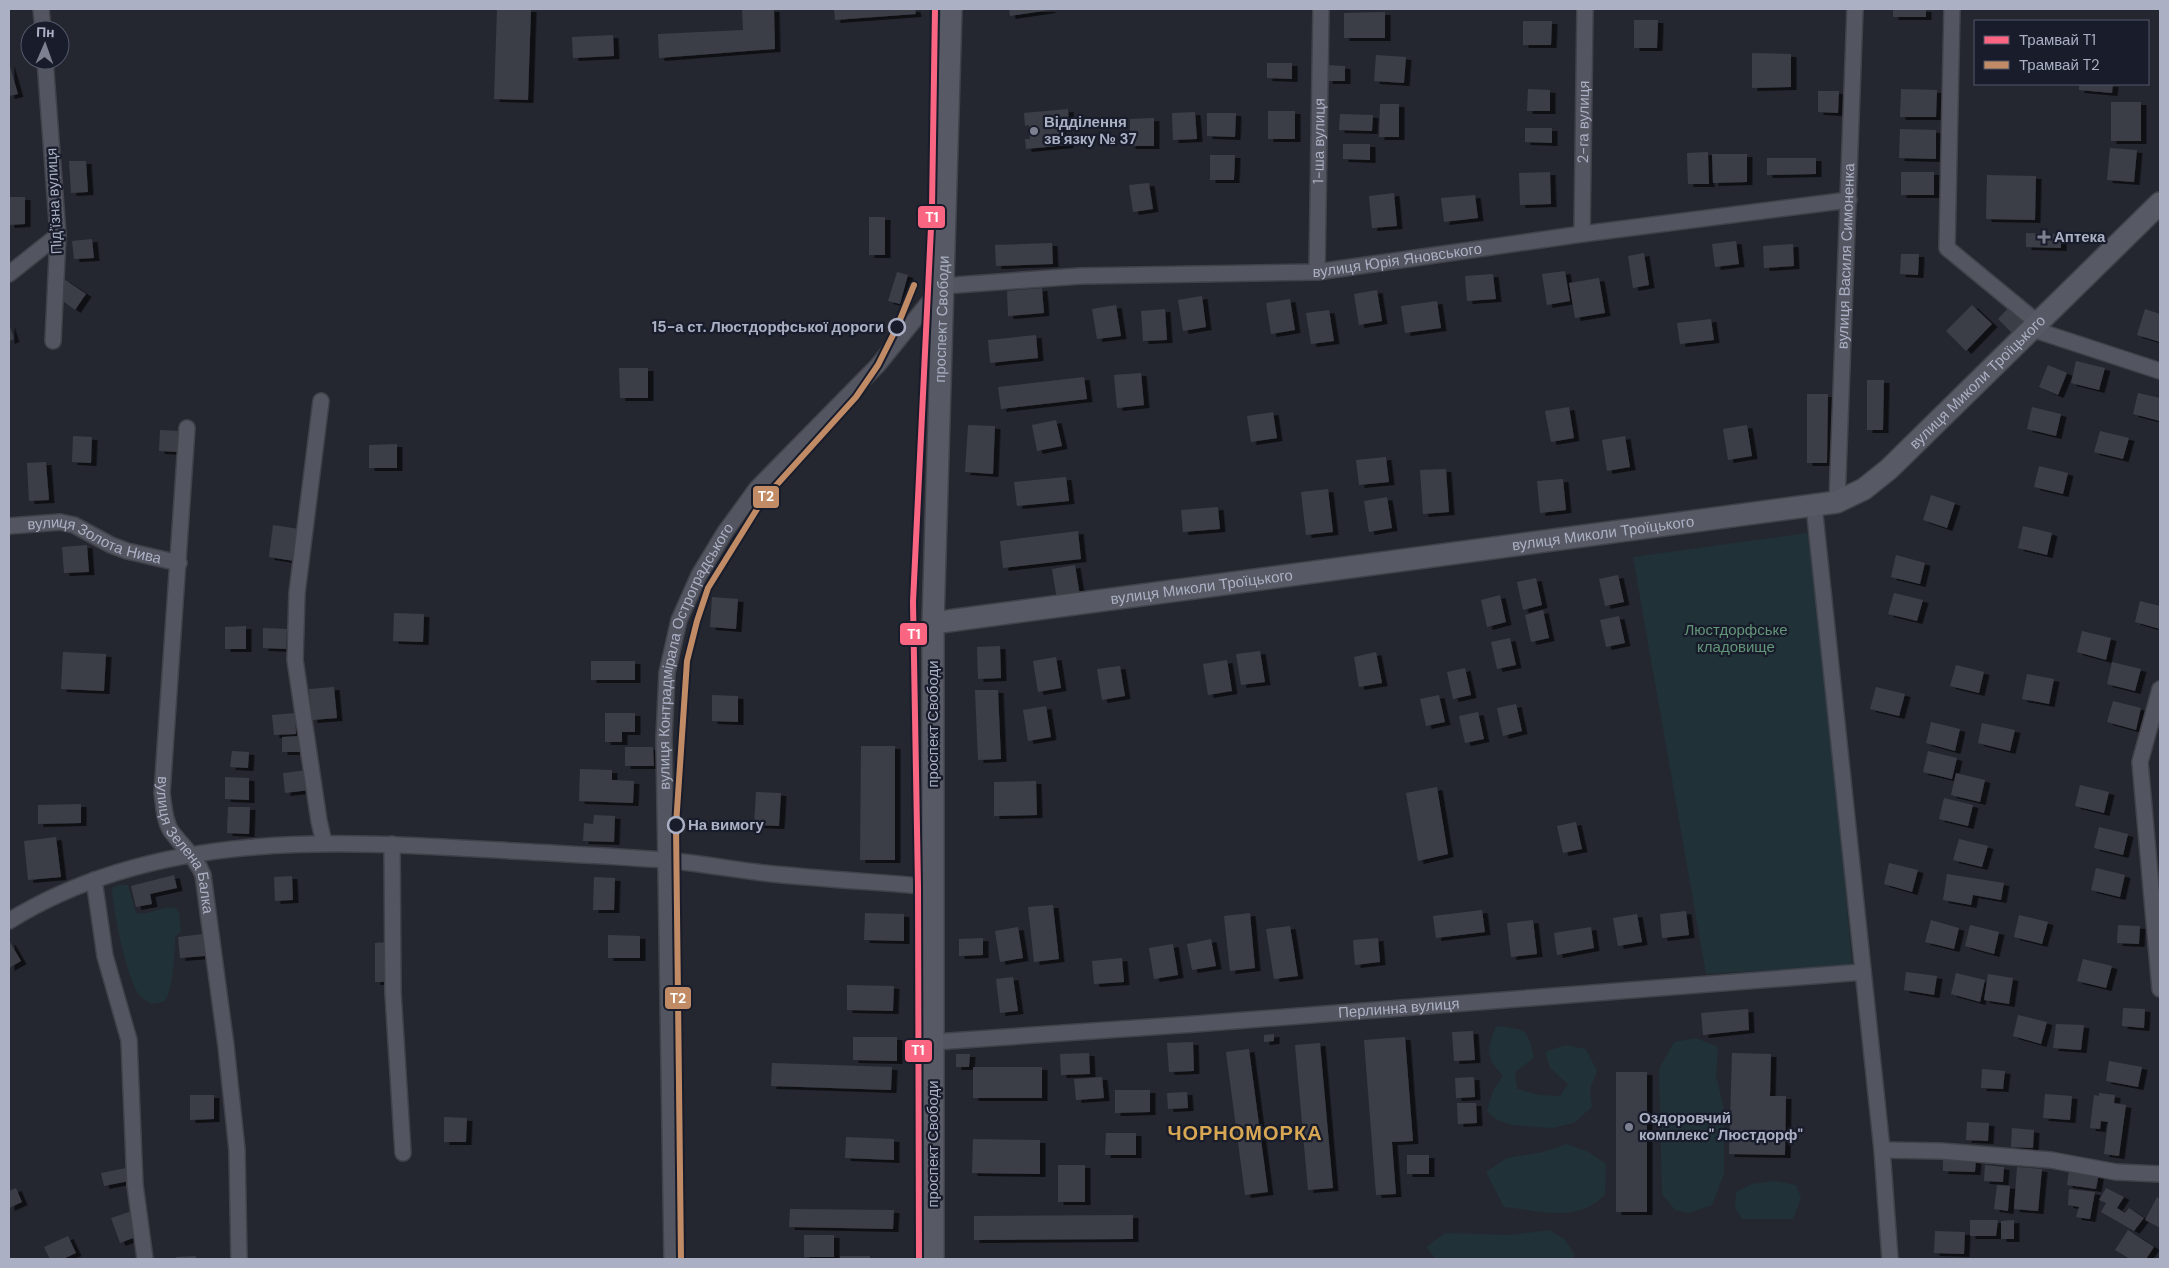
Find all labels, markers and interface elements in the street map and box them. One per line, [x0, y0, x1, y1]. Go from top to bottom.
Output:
north arrow [20, 20, 70, 70]
legend [1974, 20, 2149, 85]
text: Пн [36, 23, 55, 41]
text: Трамвай T1 [2019, 30, 2096, 50]
text: Трамвай T2 [2019, 55, 2100, 75]
street label: 2-га вулиця [1573, 80, 1594, 164]
street label: 1-ша вулиця [1308, 98, 1330, 184]
place label: Відділення зв'язку № 37 [1044, 112, 1136, 149]
marker: Відділення зв'язку № 37 [1028, 125, 1040, 137]
street label: Підʼїзна вулиця [41, 147, 67, 255]
street label: вулиця Василя Симоненка [1833, 162, 1859, 349]
line badge: T1 [917, 205, 946, 229]
text: T1 [925, 208, 939, 226]
place label: Аптека [2054, 227, 2106, 247]
marker: Аптека [2038, 231, 2050, 243]
street label: вулиця Юрія Яновського [1312, 238, 1483, 282]
street label: проспект Свободи [930, 255, 954, 383]
street label: вулиця Миколи Троїцького [1905, 311, 2050, 454]
place label: 15-а ст. Люстдорфської дороги [652, 317, 884, 337]
marker: 15-а ст. Люстдорфської дороги [888, 318, 906, 336]
line badge: T2 [752, 485, 780, 509]
text: T2 [758, 487, 774, 505]
street label: вулиця Миколи Троїцького [1511, 511, 1695, 555]
street label: вулиця Золота Нива [27, 512, 164, 569]
street label: вулиця Контрадмірала Остроградського [654, 519, 738, 790]
street label: вулиця Миколи Троїцького [1109, 565, 1294, 609]
park label: Люстдорфське кладовище [1684, 620, 1788, 657]
line badge: T1 [899, 622, 928, 646]
text: T1 [907, 625, 921, 643]
street label: проспект Свободи [923, 660, 943, 788]
street label: вулиця Зелена Балка [152, 776, 218, 916]
place label: На вимогу [688, 815, 764, 835]
marker: На вимогу [667, 816, 685, 834]
line badge: T2 [664, 986, 692, 1010]
text: T2 [670, 989, 686, 1007]
street label: Перлинна вулиця [1337, 993, 1460, 1023]
line badge: T1 [904, 1039, 933, 1063]
text: T1 [911, 1041, 925, 1059]
street label: проспект Свободи [923, 1080, 943, 1208]
place label: Оздоровчий комплекс" Люстдорф" [1639, 1108, 1803, 1145]
district label: ЧОРНОМОРКА [1167, 1120, 1323, 1146]
marker: Оздоровчий комплекс" Люстдорф" [1623, 1121, 1635, 1133]

